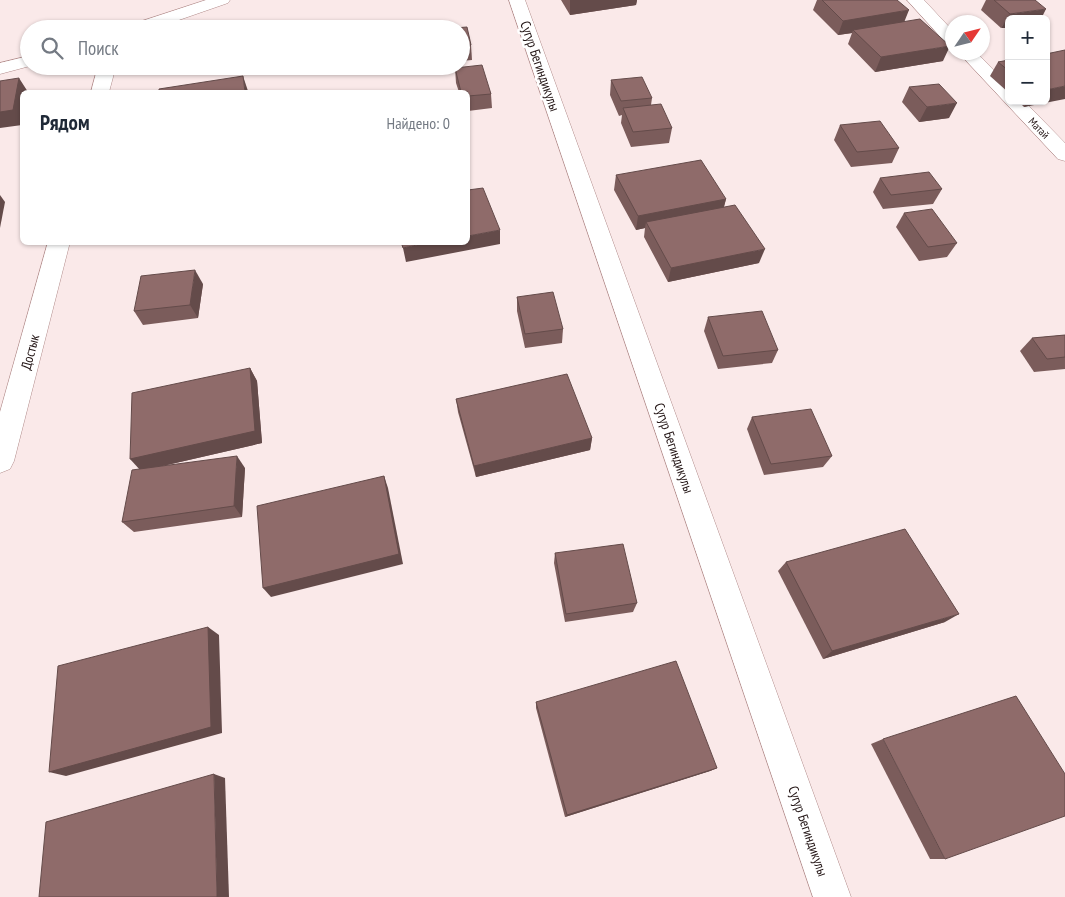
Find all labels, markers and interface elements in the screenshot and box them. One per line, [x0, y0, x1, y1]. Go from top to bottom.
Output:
north arrow [945, 15, 990, 60]
map controls [1005, 15, 1050, 105]
button: + [1005, 15, 1050, 60]
street label: Сугур Бегиндикулы [516, 18, 564, 114]
search box [20, 20, 470, 75]
icon: search [38, 34, 66, 62]
text: Поиск [78, 36, 119, 60]
button: − [1005, 60, 1050, 105]
text: Рядом [40, 109, 90, 136]
text: Найдено: 0 [387, 113, 450, 133]
street label: Матай [1026, 114, 1053, 142]
street label: Достык [17, 332, 43, 372]
street label: Сугур Бегиндикулы [650, 400, 698, 496]
street label: Сугур Бегиндикулы [784, 783, 832, 879]

